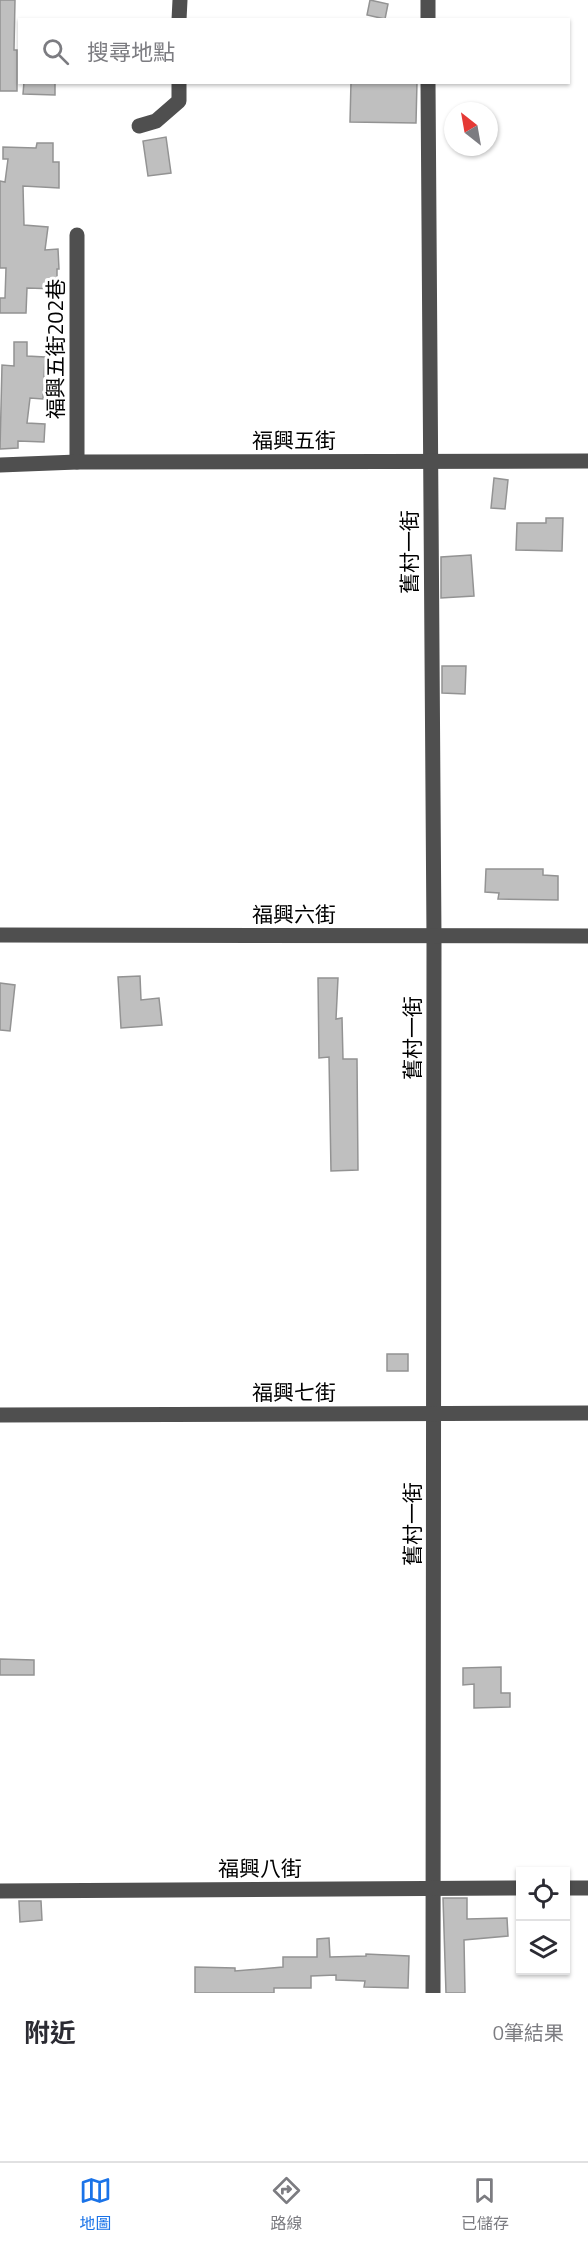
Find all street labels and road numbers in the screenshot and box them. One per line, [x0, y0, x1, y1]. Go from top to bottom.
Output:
street label: 福興五街202巷 [39, 279, 71, 419]
street label: 福興五街 [252, 424, 336, 456]
street label: 舊村一街 [393, 510, 425, 594]
street label: 福興六街 [252, 898, 336, 930]
street label: 舊村一街 [396, 996, 428, 1080]
street label: 福興七街 [252, 1376, 336, 1408]
street label: 舊村一街 [396, 1482, 428, 1566]
street label: 福興八街 [218, 1852, 302, 1884]

